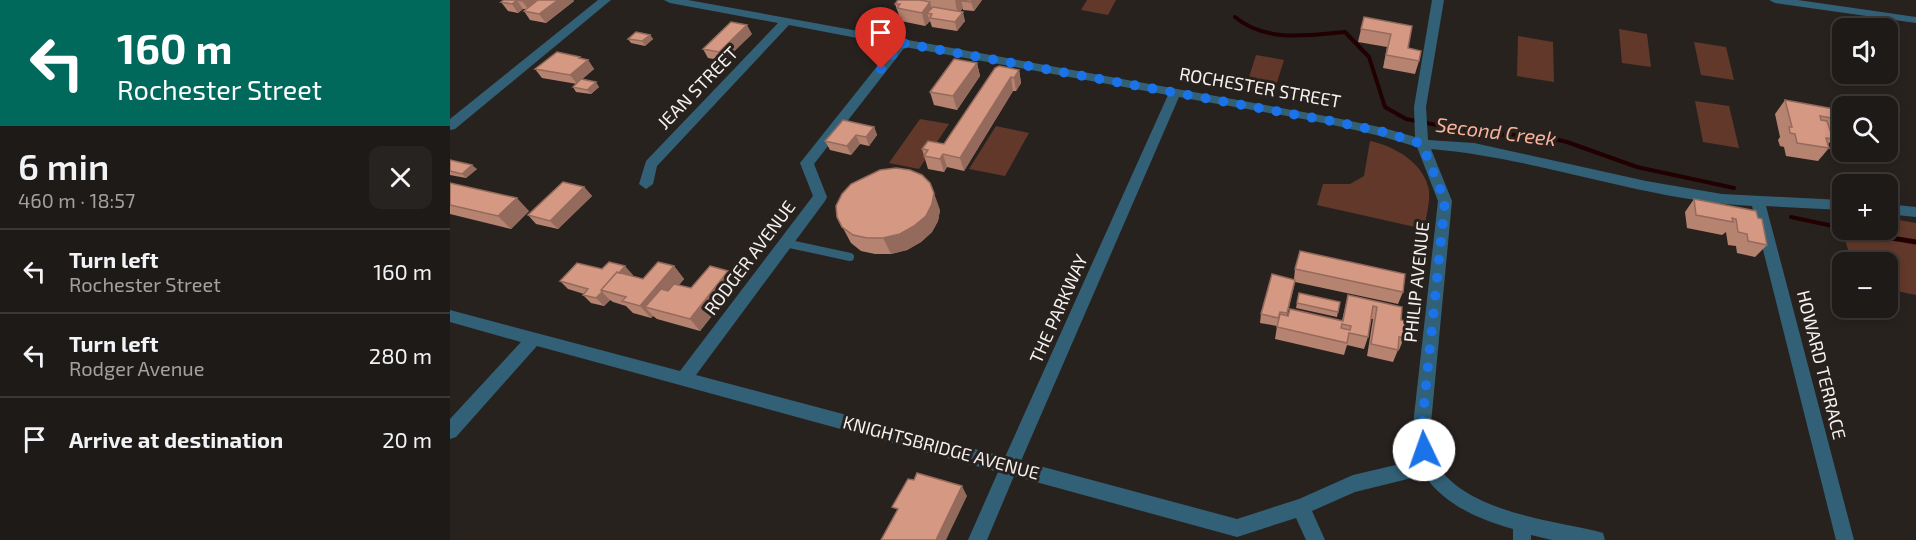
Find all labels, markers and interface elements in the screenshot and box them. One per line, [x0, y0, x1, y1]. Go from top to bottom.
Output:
pin [855, 7, 906, 69]
icon: arrive [864, 16, 897, 49]
map controls [1832, 18, 1898, 318]
button: sound [1832, 18, 1898, 84]
text: 160 m [117, 22, 233, 72]
icon: left [18, 24, 96, 102]
street label: JEAN STREET [652, 41, 743, 133]
street label: ROCHESTER STREET [1178, 62, 1343, 112]
text: Rochester Street [117, 73, 322, 105]
button: search [1832, 96, 1898, 162]
water label: Second Creek [1435, 112, 1558, 150]
text: 6 min [18, 144, 109, 187]
button: close [369, 146, 432, 209]
button: + [1832, 174, 1898, 240]
text: 460 m · 18:57 [18, 188, 135, 212]
street label: RODGER AVENUE [699, 196, 799, 319]
street label: PHILIP AVENUE [1399, 220, 1433, 344]
text: Turn left [69, 246, 158, 272]
street label: THE PARKWAY [1024, 250, 1092, 366]
button: − [1832, 252, 1898, 318]
icon: left [18, 255, 51, 288]
text: 160 m [373, 258, 432, 284]
text: Rochester Street [69, 272, 221, 296]
street label: HOWARD TERRACE [1793, 288, 1851, 442]
text: Turn left [69, 330, 158, 356]
icon: left [18, 339, 51, 372]
text: 280 m [369, 342, 432, 368]
text: Rodger Avenue [69, 356, 205, 380]
street label: KNIGHTSBRIDGE AVENUE [841, 410, 1042, 484]
position arrow [1392, 418, 1456, 482]
icon: arrive [18, 423, 51, 456]
text: Arrive at destination [69, 426, 283, 452]
text: 20 m [382, 426, 432, 452]

